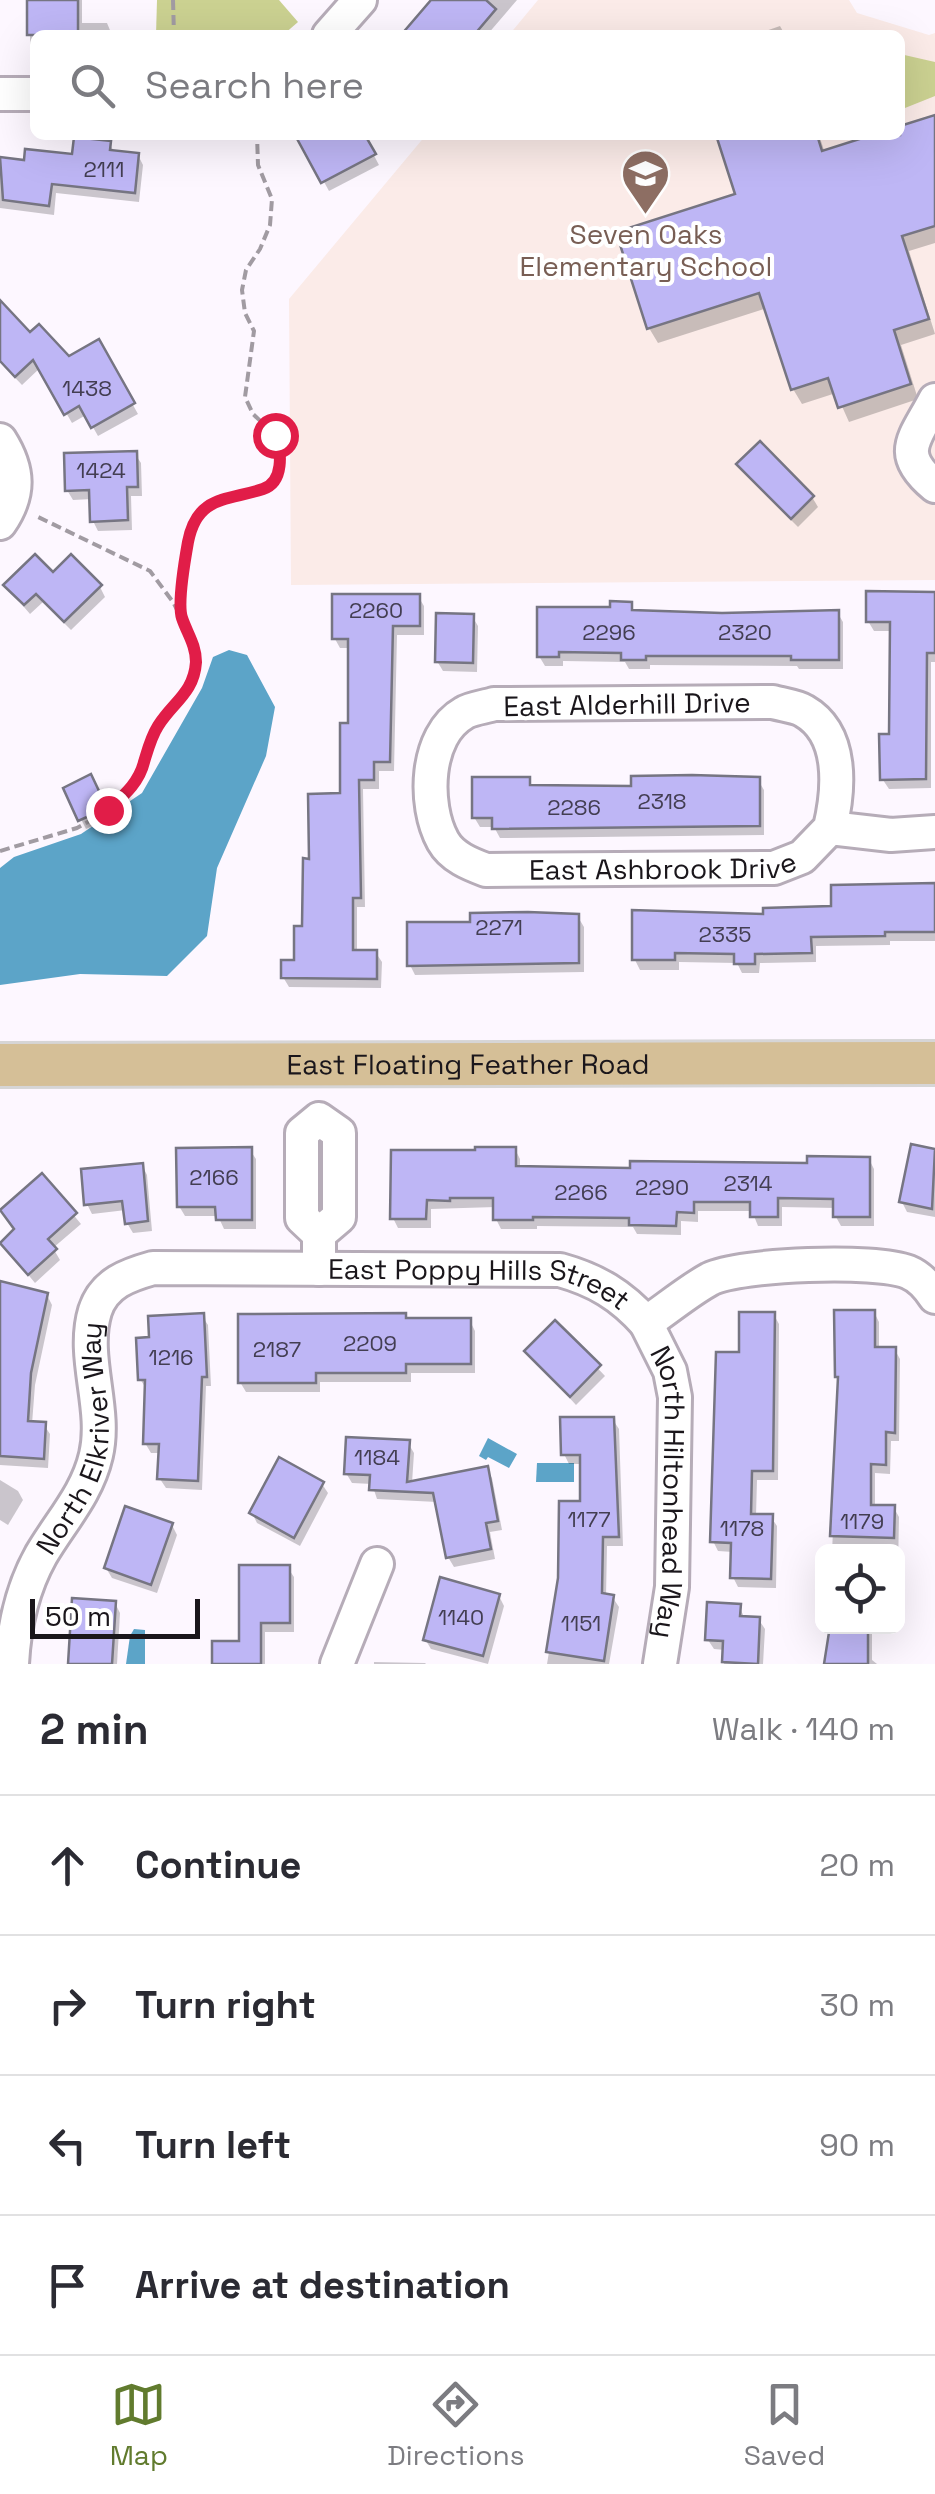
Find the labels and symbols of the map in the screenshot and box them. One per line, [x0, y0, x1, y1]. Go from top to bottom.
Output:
school or university icon: Seven Oaks Elementary School [620, 148, 672, 216]
house number: 2111 [84, 155, 124, 183]
place label: Seven Oaks Elementary School [520, 216, 772, 284]
house number: 1438 [62, 374, 112, 402]
route start [253, 413, 299, 459]
house number: 1424 [76, 456, 126, 484]
house number: 2260 [349, 596, 403, 624]
house number: 2296 [582, 618, 636, 646]
house number: 2320 [718, 618, 772, 646]
street label: East Alderhill Drive [503, 684, 751, 724]
house number: 2318 [637, 787, 687, 815]
route end [86, 788, 132, 834]
house number: 2286 [547, 793, 601, 821]
street label: East Ashbrook Drive [529, 843, 802, 888]
house number: 2271 [475, 913, 523, 941]
house number: 2335 [699, 920, 751, 948]
street label: East Floating Feather Road [287, 1046, 649, 1082]
house number: 2166 [189, 1163, 239, 1191]
house number: 2314 [723, 1169, 773, 1197]
house number: 2290 [635, 1173, 689, 1201]
house number: 2266 [554, 1178, 608, 1206]
street label: East Poppy Hills Street [328, 1251, 638, 1318]
street label: North Elkriver Way [28, 1320, 117, 1561]
house number: 2209 [343, 1329, 397, 1357]
house number: 2187 [253, 1335, 301, 1363]
street label: North Hiltonhead Way [642, 1340, 693, 1641]
house number: 1216 [148, 1343, 194, 1371]
house number: 1184 [354, 1443, 400, 1471]
house number: 1177 [567, 1505, 611, 1533]
house number: 1179 [840, 1507, 884, 1535]
house number: 1178 [720, 1514, 764, 1542]
scale bar [30, 1594, 200, 1638]
house number: 1140 [438, 1603, 484, 1631]
house number: 1151 [561, 1609, 601, 1637]

